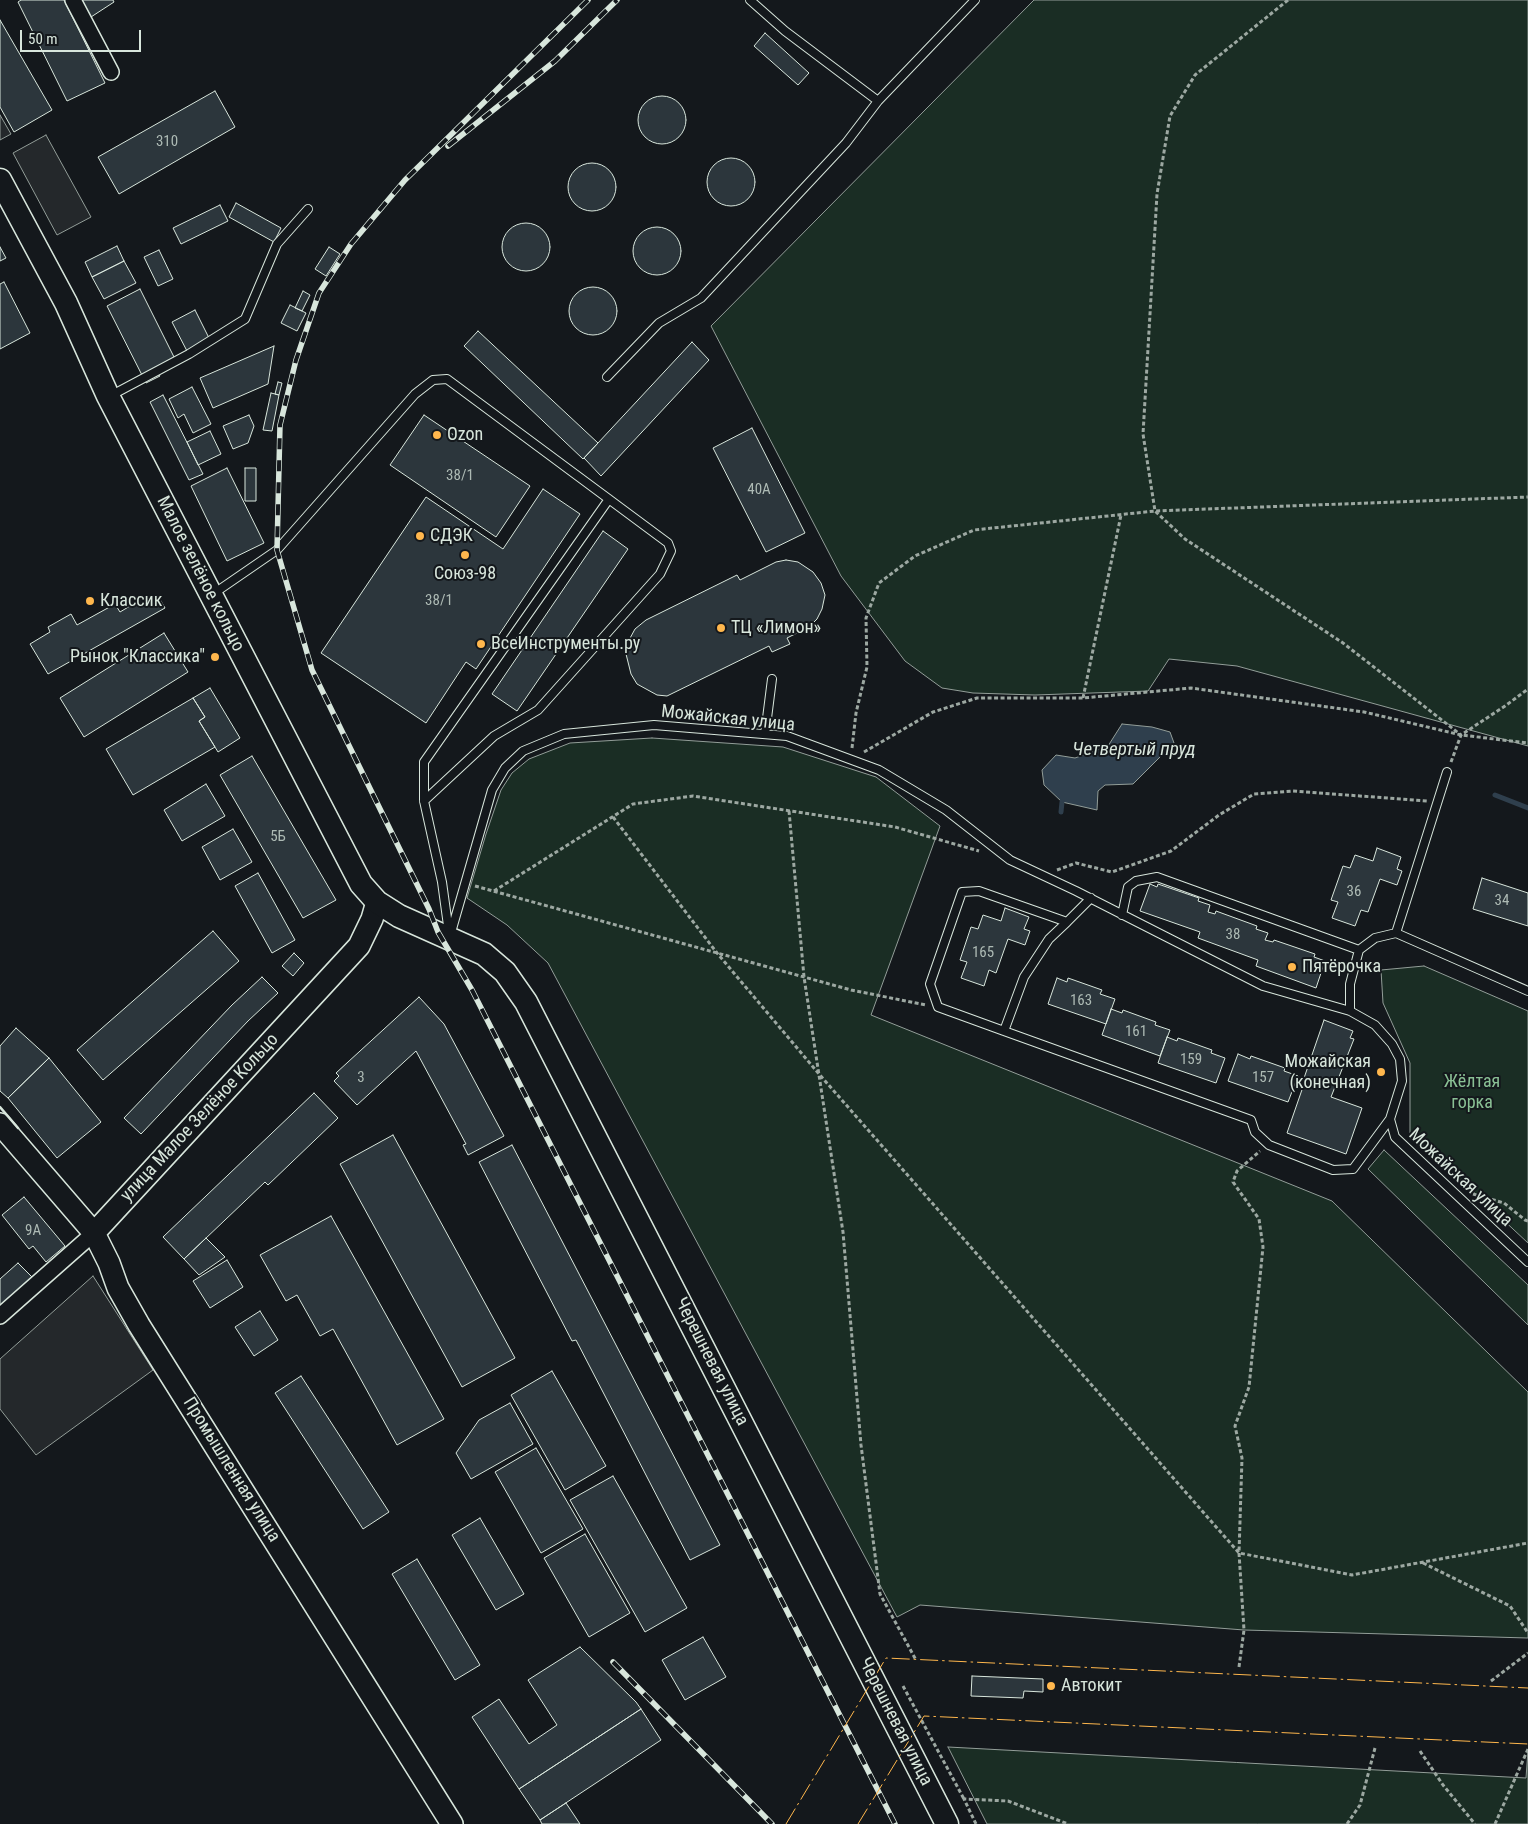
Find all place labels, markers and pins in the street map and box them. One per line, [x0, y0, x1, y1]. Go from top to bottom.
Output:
place label: Ozon [447, 424, 483, 446]
marker: Ozon [431, 429, 443, 441]
place label: СДЭК [430, 525, 473, 547]
marker: СДЭК [414, 530, 426, 542]
marker: Союз-98 [459, 549, 471, 561]
place label: Союз-98 [434, 563, 496, 585]
place label: Классик [100, 590, 162, 612]
marker: Классик [84, 595, 96, 607]
place label: ТЦ «Лимон» [731, 617, 821, 639]
marker: ТЦ «Лимон» [715, 622, 727, 634]
place label: ВсеИнструменты.ру [491, 633, 640, 655]
marker: ВсеИнструменты.ру [475, 638, 487, 650]
place label: Рынок "Классика" [70, 646, 205, 668]
marker: Рынок "Классика" [209, 651, 221, 663]
place label: Пятёрочка [1302, 956, 1381, 978]
marker: Пятёрочка [1286, 961, 1298, 973]
place label: Можайская (конечная) [1285, 1051, 1371, 1094]
marker: Можайская (конечная) [1375, 1066, 1387, 1078]
place label: Автокит [1061, 1675, 1122, 1697]
marker: Автокит [1045, 1680, 1057, 1692]

